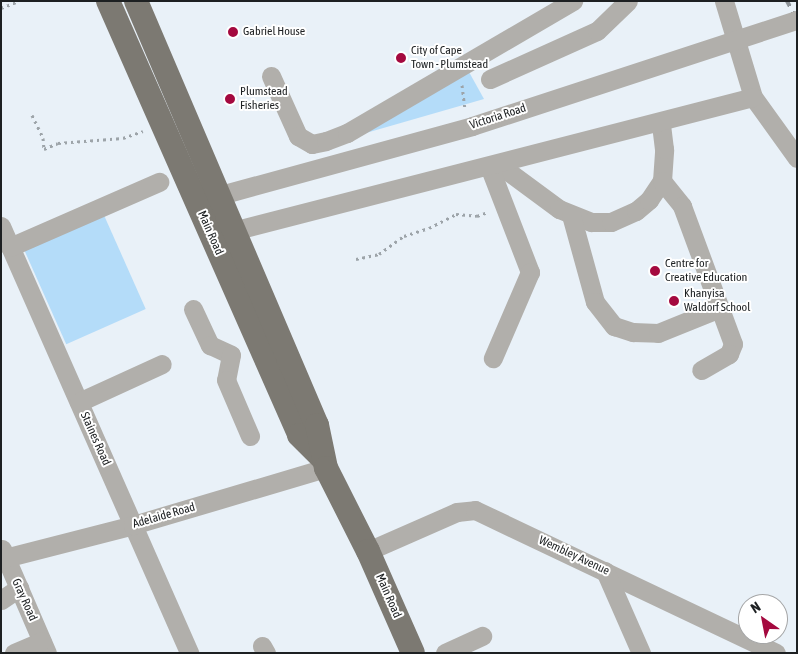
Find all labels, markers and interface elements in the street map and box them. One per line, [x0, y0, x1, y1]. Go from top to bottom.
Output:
place label: Gabriel House [243, 25, 305, 39]
marker: Gabriel House [227, 26, 239, 38]
place label: City of Cape Town - Plumstead [411, 44, 488, 72]
marker: City of Cape Town - Plumstead [395, 52, 407, 64]
place label: Plumstead Fisheries [240, 85, 288, 113]
marker: Plumstead Fisheries [224, 93, 236, 105]
street label: Victoria Road [468, 101, 528, 133]
street label: Main Road [194, 209, 226, 257]
place label: Centre for Creative Education [665, 257, 747, 285]
marker: Centre for Creative Education [649, 265, 661, 277]
place label: Khanyisa Waldorf School [684, 287, 750, 315]
marker: Khanyisa Waldorf School [668, 295, 680, 307]
street label: Staines Road [77, 410, 113, 468]
street label: Adelaide Road [131, 500, 197, 532]
street label: Wembley Avenue [536, 533, 612, 579]
street label: Main Road [372, 572, 404, 620]
street label: Gray Road [8, 577, 40, 623]
north arrow [738, 594, 788, 644]
text: N [748, 598, 763, 616]

